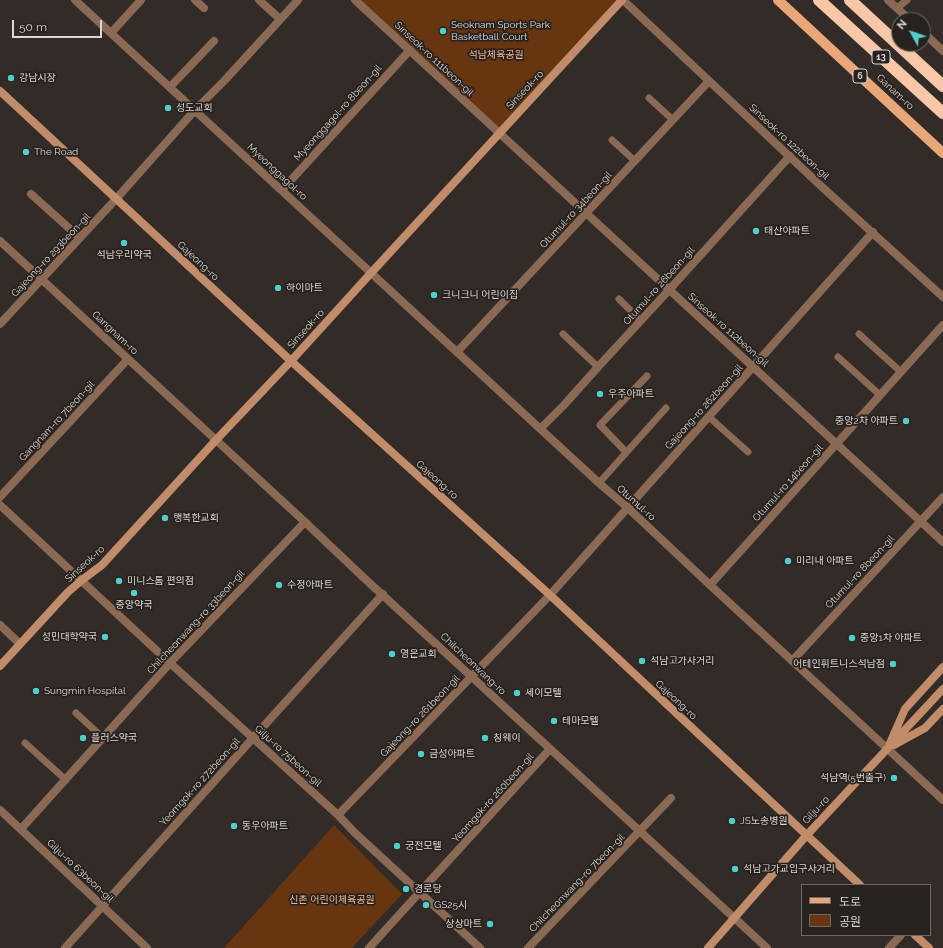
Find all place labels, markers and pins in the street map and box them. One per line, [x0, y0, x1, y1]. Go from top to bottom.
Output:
place label: Seoknam Sports Park Basketball Court [451, 19, 550, 42]
marker: Seoknam Sports Park Basketball Court [438, 26, 448, 36]
place label: 강남시장 [19, 72, 56, 84]
marker: 강남시장 [6, 73, 16, 83]
place label: 성도교회 [176, 102, 213, 114]
marker: 성도교회 [163, 103, 173, 113]
place label: The Road [34, 146, 78, 158]
marker: The Road [21, 147, 31, 157]
place label: 태산아파트 [764, 225, 810, 237]
marker: 태산아파트 [751, 226, 761, 236]
marker: 석남우리약국 [119, 238, 129, 248]
place label: 석남우리약국 [96, 249, 152, 261]
place label: 하이마트 [286, 282, 323, 294]
marker: 하이마트 [273, 283, 283, 293]
place label: 크니크니 어린이집 [442, 289, 518, 301]
marker: 크니크니 어린이집 [429, 290, 439, 300]
place label: 우주아파트 [608, 388, 654, 400]
marker: 우주아파트 [595, 389, 605, 399]
place label: 중앙2차 아파트 [835, 415, 898, 427]
marker: 중앙2차 아파트 [901, 416, 911, 426]
place label: 행복한교회 [173, 512, 219, 524]
marker: 행복한교회 [160, 513, 170, 523]
place label: 미리내 아파트 [796, 555, 854, 567]
marker: 미리내 아파트 [783, 556, 793, 566]
place label: 미니스톰 편의점 [127, 575, 194, 587]
marker: 미니스톰 편의점 [114, 576, 124, 586]
place label: 수정아파트 [287, 579, 333, 591]
marker: 수정아파트 [274, 580, 284, 590]
marker: 중앙약국 [129, 588, 139, 598]
place label: 중앙약국 [116, 599, 152, 611]
place label: 성민대학약국 [42, 631, 97, 643]
marker: 성민대학약국 [100, 632, 110, 642]
place label: 중앙1차 아파트 [860, 632, 922, 644]
marker: 중앙1차 아파트 [847, 633, 857, 643]
place label: 영은교회 [400, 648, 437, 660]
marker: 영은교회 [387, 649, 397, 659]
place label: 석남고가사거리 [650, 655, 714, 667]
marker: 석남고가사거리 [637, 656, 647, 666]
place label: 어테인휘트니스석남점 [793, 658, 885, 670]
marker: 어테인휘트니스석남점 [888, 659, 898, 669]
place label: Sungmin Hospital [44, 685, 126, 697]
marker: Sungmin Hospital [31, 686, 41, 696]
place label: 세이모텔 [525, 687, 562, 699]
marker: 세이모텔 [512, 688, 522, 698]
place label: 테마모텔 [562, 715, 599, 727]
marker: 테마모텔 [549, 716, 559, 726]
place label: 플러스약국 [91, 732, 137, 744]
place label: 칭웨이 [493, 732, 521, 744]
marker: 플러스약국 [78, 733, 88, 743]
marker: 칭웨이 [480, 733, 490, 743]
place label: 금성아파트 [429, 748, 475, 760]
marker: 금성아파트 [416, 749, 426, 759]
place label: 석남역(5번출구) [820, 772, 886, 784]
marker: 석남역(5번출구) [889, 773, 899, 783]
place label: JS노송병원 [740, 815, 788, 827]
marker: JS노송병원 [727, 816, 737, 826]
place label: 동우아파트 [242, 820, 288, 832]
marker: 동우아파트 [229, 821, 239, 831]
place label: 궁전모텔 [405, 840, 442, 852]
marker: 궁전모텔 [392, 841, 402, 851]
place label: 석남고가교입구사거리 [743, 863, 835, 875]
marker: 석남고가교입구사거리 [730, 864, 740, 874]
place label: 경로당 [414, 883, 442, 895]
marker: 경로당 [401, 884, 411, 894]
place label: GS25시 [434, 899, 467, 911]
marker: GS25시 [421, 900, 431, 910]
place label: 상상마트 [445, 918, 482, 930]
marker: 상상마트 [485, 919, 495, 929]

